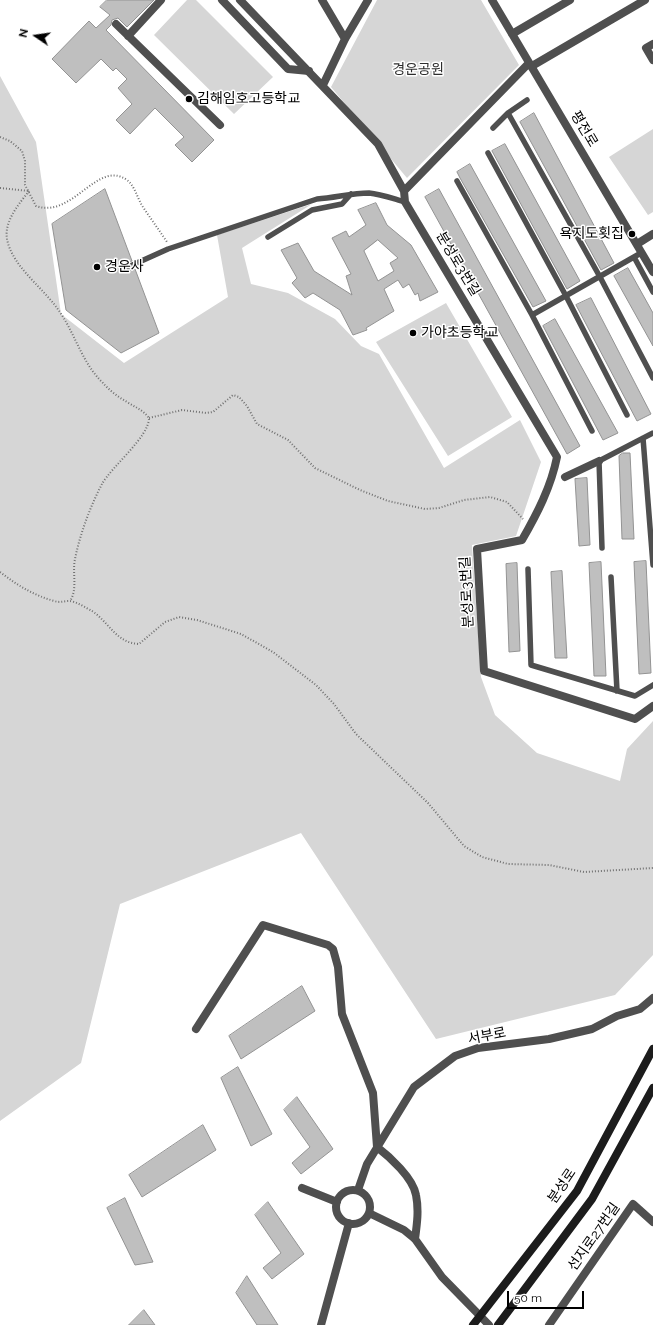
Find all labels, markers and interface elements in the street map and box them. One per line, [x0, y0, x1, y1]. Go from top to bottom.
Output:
north arrow [16, 16, 56, 56]
text: N [17, 28, 31, 39]
park label: 경운공원 [392, 62, 444, 78]
place label: 김해임호고등학교 [197, 91, 300, 107]
marker: 김해임호고등학교 [184, 94, 194, 104]
street label: 평전로 [567, 108, 601, 150]
place label: 욕지도횟집 [560, 226, 624, 242]
street label: 분성로3번길 [432, 229, 484, 299]
marker: 욕지도횟집 [627, 229, 637, 239]
place label: 경운사 [105, 259, 144, 275]
marker: 경운사 [92, 262, 102, 272]
place label: 가야초등학교 [421, 325, 498, 341]
marker: 가야초등학교 [408, 328, 418, 338]
street label: 분성로3번길 [457, 556, 477, 628]
street label: 서부로 [466, 1024, 508, 1048]
street label: 분성로 [544, 1165, 580, 1207]
street label: 선지로27번길 [564, 1200, 624, 1274]
scale bar [509, 1283, 586, 1309]
text: 50 m [514, 1291, 542, 1305]

